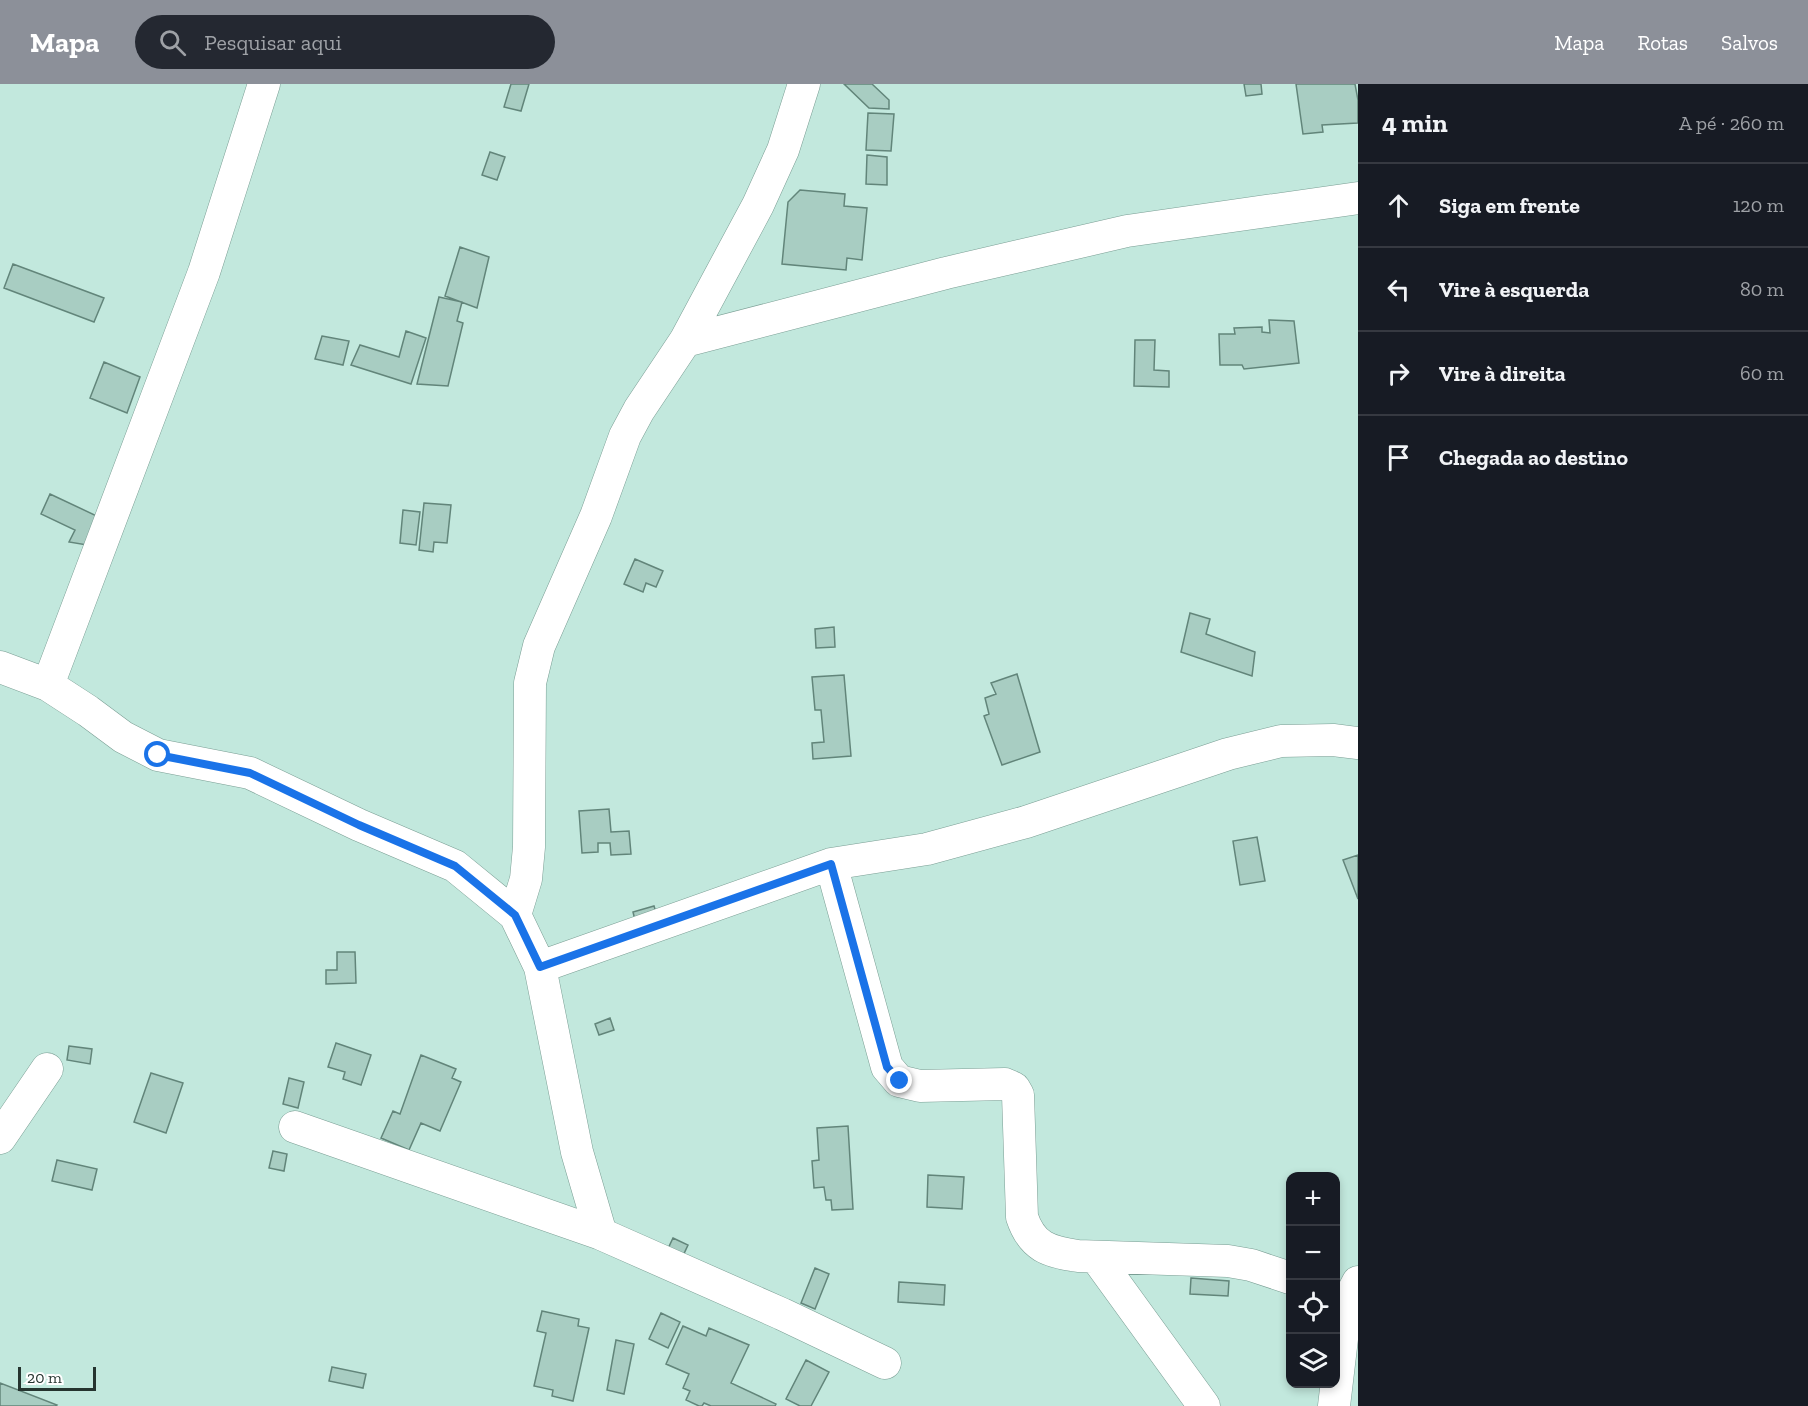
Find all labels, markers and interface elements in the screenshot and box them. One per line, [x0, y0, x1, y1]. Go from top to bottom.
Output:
search box [135, 15, 555, 69]
text: Mapa [30, 26, 99, 59]
icon: search [156, 26, 189, 59]
text: Pesquisar aqui [204, 29, 342, 56]
text: Mapa [1554, 30, 1604, 55]
text: Rotas [1637, 30, 1688, 55]
text: Salvos [1721, 30, 1778, 55]
text: 4 min [1382, 107, 1448, 139]
text: A pé · 260 m [1679, 111, 1784, 135]
icon: ahead [1382, 189, 1415, 222]
text: Siga em frente [1439, 192, 1580, 219]
text: 120 m [1733, 193, 1784, 217]
icon: left [1382, 273, 1415, 306]
text: Vire à esquerda [1439, 276, 1589, 303]
text: 80 m [1740, 277, 1784, 301]
icon: right [1382, 357, 1415, 390]
text: Vire à direita [1439, 360, 1566, 387]
text: 60 m [1740, 361, 1784, 385]
icon: arrive [1382, 441, 1415, 474]
text: Chegada ao destino [1439, 444, 1628, 471]
route start [144, 741, 170, 767]
route end [886, 1067, 912, 1093]
map controls [1286, 1172, 1340, 1388]
button: + [1286, 1172, 1340, 1226]
button: − [1286, 1226, 1340, 1280]
button: locate [1286, 1280, 1340, 1334]
button: layers [1286, 1334, 1340, 1388]
scale bar [18, 1364, 96, 1392]
text: 20 m [27, 1368, 62, 1387]

